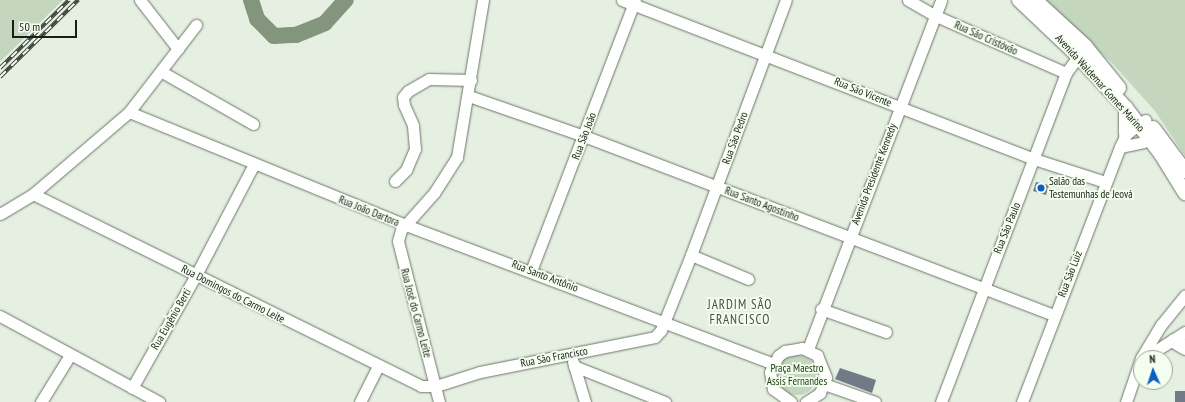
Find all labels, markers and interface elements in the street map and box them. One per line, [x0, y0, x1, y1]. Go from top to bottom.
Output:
scale bar [14, 12, 79, 38]
street label: Rua São Cristóvão [952, 18, 1020, 58]
text: 50 m [19, 19, 40, 34]
street label: Avenida Waldemar Gomes Marino [1053, 31, 1147, 135]
street label: Rua São Vicente [832, 74, 894, 110]
street label: Rua São Pedro [719, 110, 751, 166]
street label: Rua São João [569, 111, 599, 161]
street label: Avenida Presidente Kennedy [849, 122, 899, 226]
place label: Salão das Testemunhas de Jeová [1049, 175, 1133, 201]
marker: Salão das Testemunhas de Jeová [1036, 183, 1046, 193]
street label: Rua Santo Agostinho [723, 184, 801, 224]
street label: Rua João Dartora [337, 193, 401, 229]
street label: Rua São Paulo [991, 200, 1023, 256]
street label: Rua São Luíz [1055, 249, 1085, 299]
street label: Rua Santo Antônio [510, 257, 580, 295]
street label: Rua Domingos do Carmo Leite [179, 262, 287, 326]
street label: Rua José do Carmo Leite [398, 267, 434, 359]
street label: Rua Eugênio Berti [148, 286, 194, 352]
district label: JARDIM SÃO FRANCISCO [708, 298, 772, 329]
street label: Rua São Francisco [519, 344, 589, 370]
north arrow [1133, 350, 1173, 390]
text: N [1149, 352, 1156, 366]
park label: Praça Maestro Assis Fernandes [767, 362, 827, 388]

